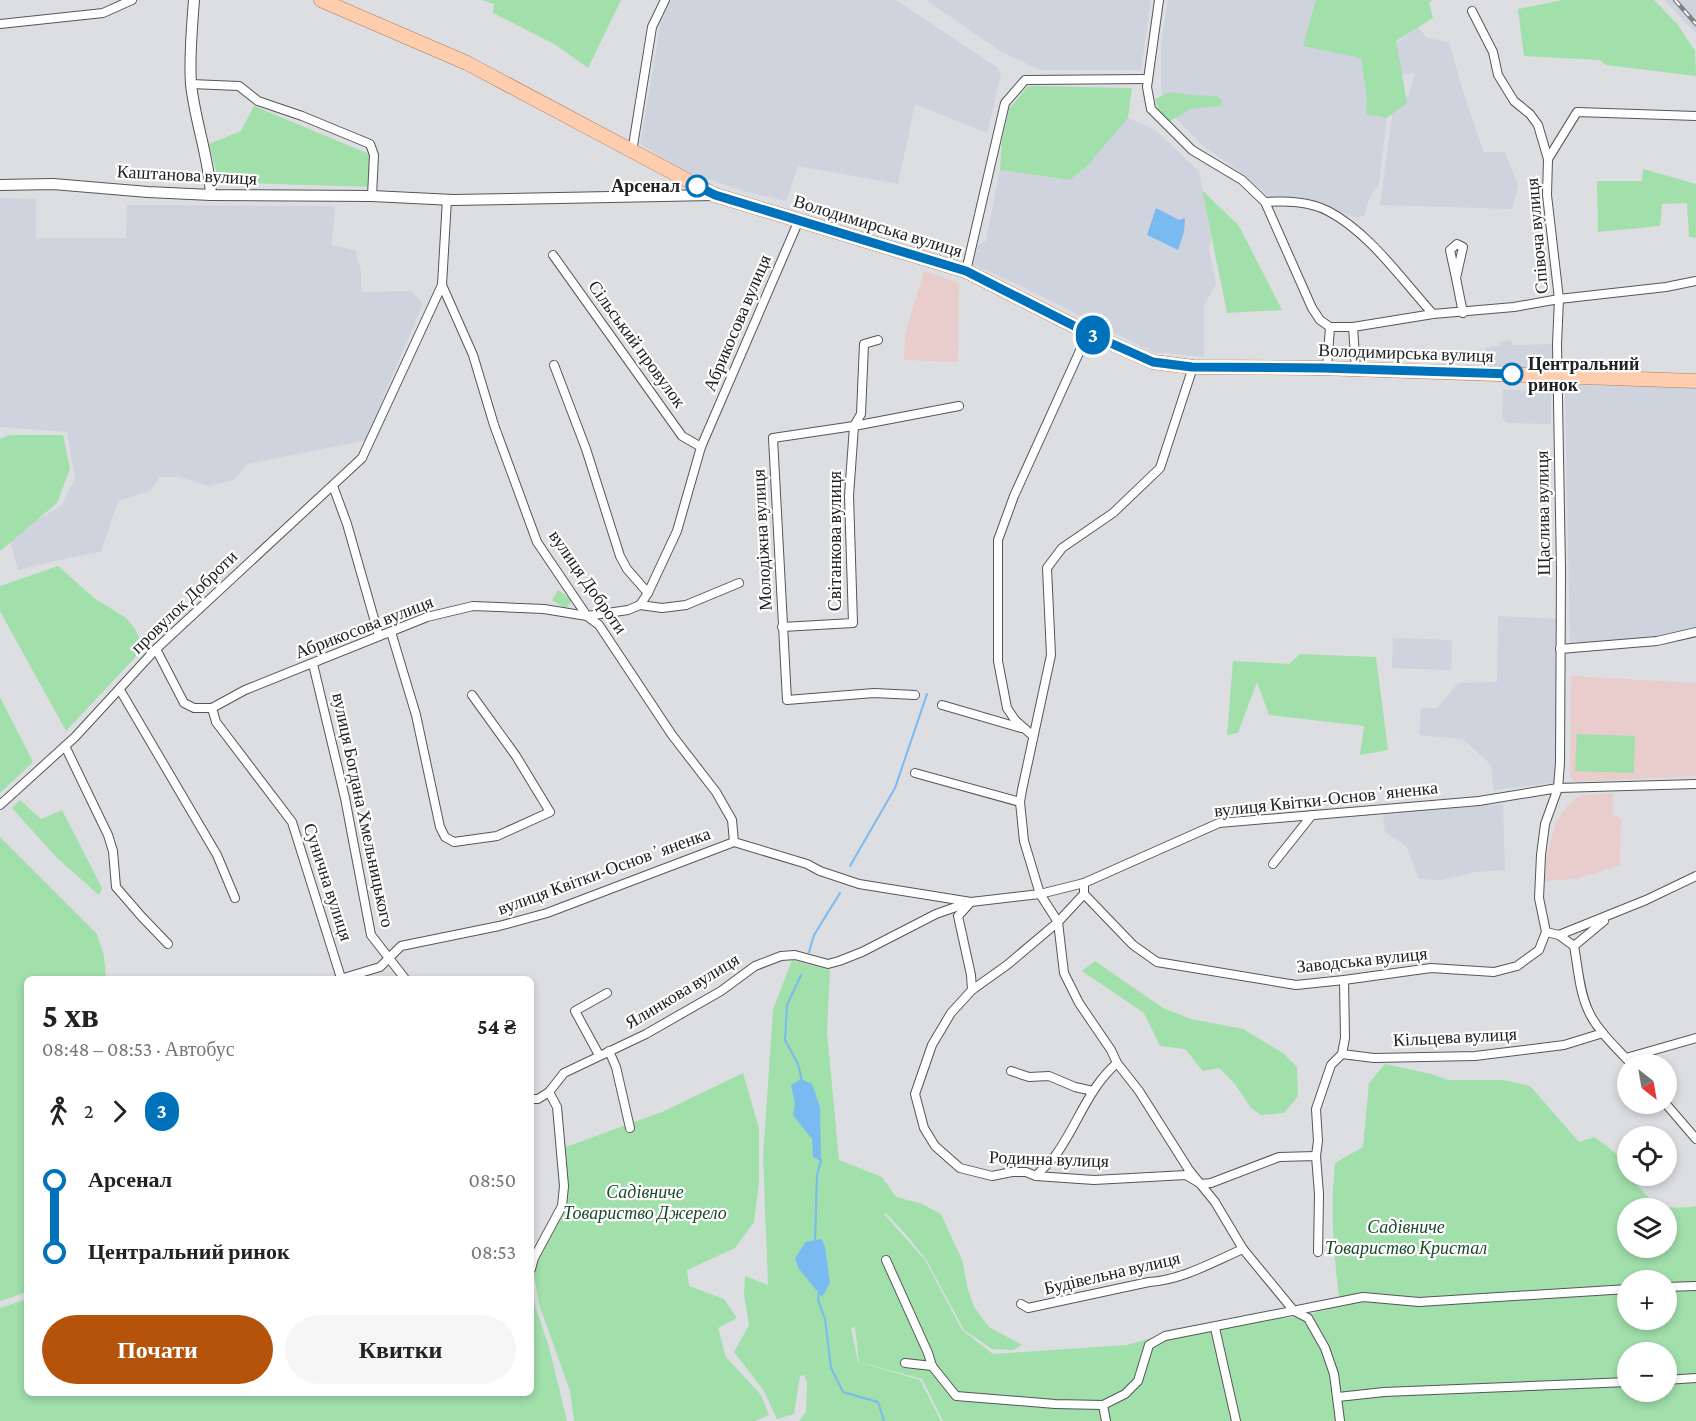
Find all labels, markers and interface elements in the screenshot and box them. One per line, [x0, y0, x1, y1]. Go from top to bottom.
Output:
street label: Каштанова вулиця [116, 161, 258, 189]
marker: Арсенал [686, 175, 708, 197]
place label: Арсенал [611, 176, 680, 196]
street label: Співоча вулиця [1522, 177, 1552, 295]
street label: Володимирська вулиця [791, 191, 965, 261]
street label: Абрикосова вулиця [699, 252, 775, 394]
street label: Сільський провулок [584, 277, 690, 412]
line badge: 3 [1074, 316, 1112, 354]
text: 3 [1088, 323, 1098, 347]
street label: Володимирська вулиця [1318, 340, 1494, 366]
place label: Центральний ринок [1528, 354, 1639, 395]
marker: Центральний ринок [1501, 363, 1523, 385]
street label: Щаслива вулиця [1532, 450, 1554, 576]
street label: Молодіжна вулиця [748, 469, 776, 611]
street label: Світанкова вулиця [825, 471, 845, 611]
street label: вулиця Доброти [545, 526, 631, 638]
street label: провулок Доброти [127, 546, 241, 658]
street label: Абрикосова вулиця [292, 591, 436, 663]
street label: вулиця Богдана Хмельницького [328, 691, 398, 929]
street label: вулиця Квітки-Основʼяненка [1213, 777, 1439, 821]
street label: Сунична вулиця [300, 821, 356, 943]
street label: вулиця Квітки-Основʼяненка [495, 823, 713, 919]
street label: Заводська вулиця [1295, 943, 1429, 977]
street label: Ялинкова вулиця [621, 949, 743, 1033]
text: 5 хв [42, 997, 99, 1034]
text: 54 ₴ [477, 1014, 516, 1039]
street label: Кільцева вулиця [1393, 1024, 1517, 1050]
text: 08:48 – 08:53 · Автобус [42, 1038, 235, 1060]
north arrow [1617, 1054, 1677, 1114]
map controls [1617, 1054, 1677, 1402]
icon: walk [42, 1095, 75, 1128]
icon: forward [103, 1095, 136, 1128]
text: 3 [157, 1099, 167, 1123]
text: 2 [84, 1100, 94, 1122]
button: locate [1617, 1126, 1677, 1186]
street label: Родинна вулиця [989, 1147, 1109, 1171]
text: Арсенал [88, 1167, 172, 1192]
text: 08:50 [469, 1169, 516, 1191]
park label: Садівниче Товариство Джерело [563, 1182, 727, 1223]
button: layers [1617, 1198, 1677, 1258]
park label: Садівниче Товариство Кристал [1325, 1217, 1487, 1258]
text: Центральний ринок [88, 1239, 290, 1264]
text: 08:53 [471, 1241, 516, 1263]
street label: Будівельна вулиця [1042, 1248, 1182, 1298]
button: + [1617, 1270, 1677, 1330]
button: Почати [42, 1315, 273, 1384]
button: Квитки [285, 1315, 516, 1384]
button: − [1617, 1342, 1677, 1402]

